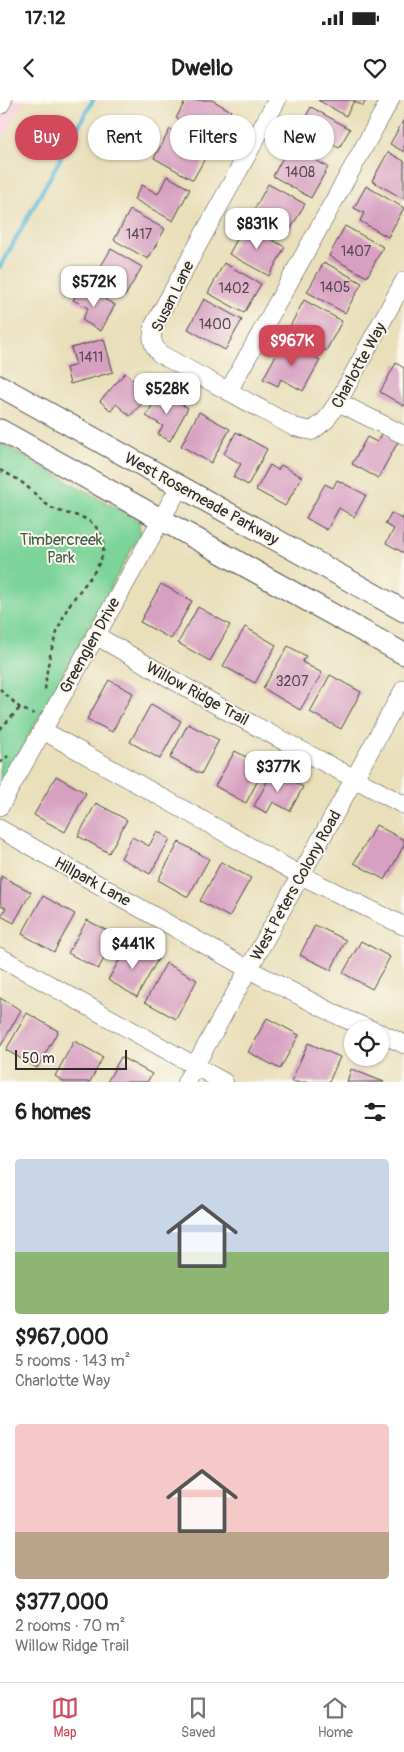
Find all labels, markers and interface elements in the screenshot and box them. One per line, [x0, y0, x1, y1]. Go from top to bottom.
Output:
text: 17:12 [25, 6, 66, 30]
icon: back [15, 54, 43, 82]
text: Dwello [171, 54, 233, 82]
icon: heart [361, 54, 389, 82]
chip: Buy [15, 115, 78, 160]
chip: Rent [88, 115, 160, 160]
chip: Filters [170, 115, 255, 160]
chip: New [265, 115, 334, 160]
house number: 1408 [285, 164, 315, 181]
pin: $831K [222, 208, 292, 250]
text: $831K [236, 214, 278, 234]
house number: 1417 [126, 226, 153, 243]
house number: 1407 [341, 243, 372, 260]
street label: Susan Lane [147, 257, 199, 335]
pin: $572K [59, 266, 129, 308]
text: $572K [72, 272, 116, 292]
house number: 1405 [320, 279, 350, 296]
house number: 1402 [219, 280, 250, 297]
house number: 1400 [199, 316, 231, 333]
street label: Charlotte Way [327, 319, 391, 412]
pin: $967K [257, 324, 327, 367]
text: $967K [270, 331, 314, 351]
house number: 1411 [79, 349, 103, 366]
pin: $528K [132, 372, 202, 415]
text: $528K [145, 379, 189, 399]
street label: West Rosemeade Parkway [121, 448, 282, 550]
park label: Timbercreek Park [20, 530, 103, 568]
street label: Greenglen Drive [55, 594, 125, 697]
street label: Willow Ridge Trail [143, 657, 252, 730]
house number: 3207 [276, 673, 309, 690]
pin: $377K [243, 750, 313, 793]
text: $377K [256, 757, 300, 777]
street label: West Peters Colony Road [246, 807, 346, 964]
street label: Hillpark Lane [51, 853, 134, 911]
pin: $441K [98, 928, 168, 970]
text: $441K [111, 934, 155, 954]
map controls [344, 1021, 389, 1066]
button: locate [344, 1021, 389, 1066]
scale bar [15, 1047, 128, 1070]
text: 50 m [22, 1050, 55, 1067]
icon: filters [361, 1098, 389, 1126]
text: 6 homes [15, 1099, 91, 1126]
icon: home [157, 1191, 247, 1281]
text: $967,000 [15, 1324, 109, 1351]
text: 5 rooms · 143 m² [15, 1351, 130, 1371]
text: Charlotte Way [15, 1371, 110, 1391]
icon: home [157, 1456, 247, 1546]
text: $377,000 [15, 1589, 109, 1616]
text: 2 rooms · 70 m² [15, 1616, 125, 1636]
text: Willow Ridge Trail [15, 1636, 129, 1656]
tab: Map [51, 1694, 79, 1741]
tab: Saved [181, 1694, 216, 1741]
tab: Home [318, 1694, 353, 1741]

